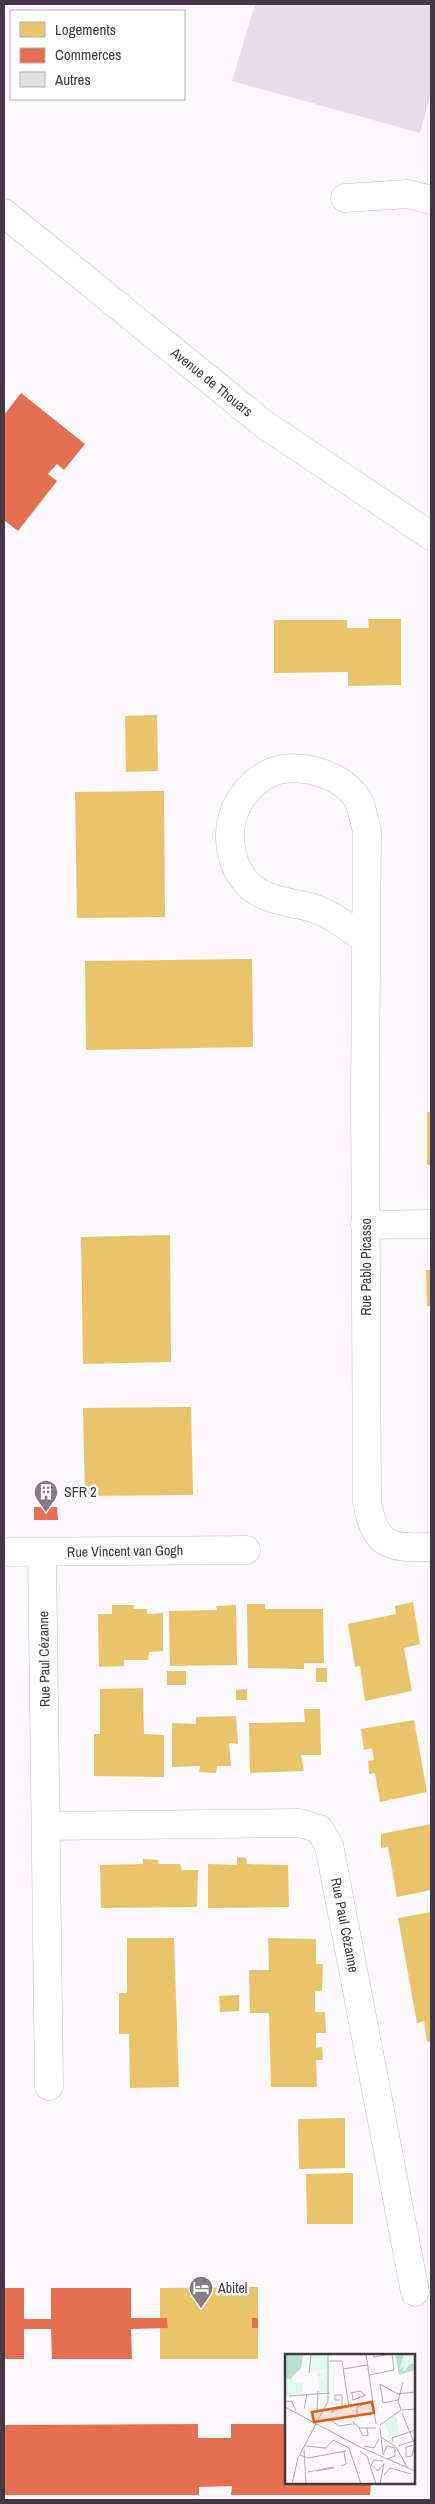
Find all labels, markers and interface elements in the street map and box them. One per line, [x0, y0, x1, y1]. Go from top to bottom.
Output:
legend [10, 10, 185, 100]
text: Logements [55, 19, 116, 40]
text: Commerces [55, 44, 121, 65]
text: Autres [54, 69, 91, 90]
street label: Avenue de Thouars [167, 343, 257, 421]
street label: Rue Pablo Picasso [357, 1218, 375, 1316]
building icon: SFR 2 [33, 1479, 59, 1513]
place label: SFR 2 [64, 1483, 97, 1501]
street label: Rue Vincent van Gogh [67, 1541, 183, 1561]
street label: Rue Paul Cézanne [34, 1611, 54, 1707]
street label: Rue Paul Cézanne [327, 1876, 363, 1974]
hotel icon: Abitel [188, 2275, 214, 2309]
place label: Abitel [217, 2279, 247, 2297]
inset map [285, 2354, 415, 2484]

